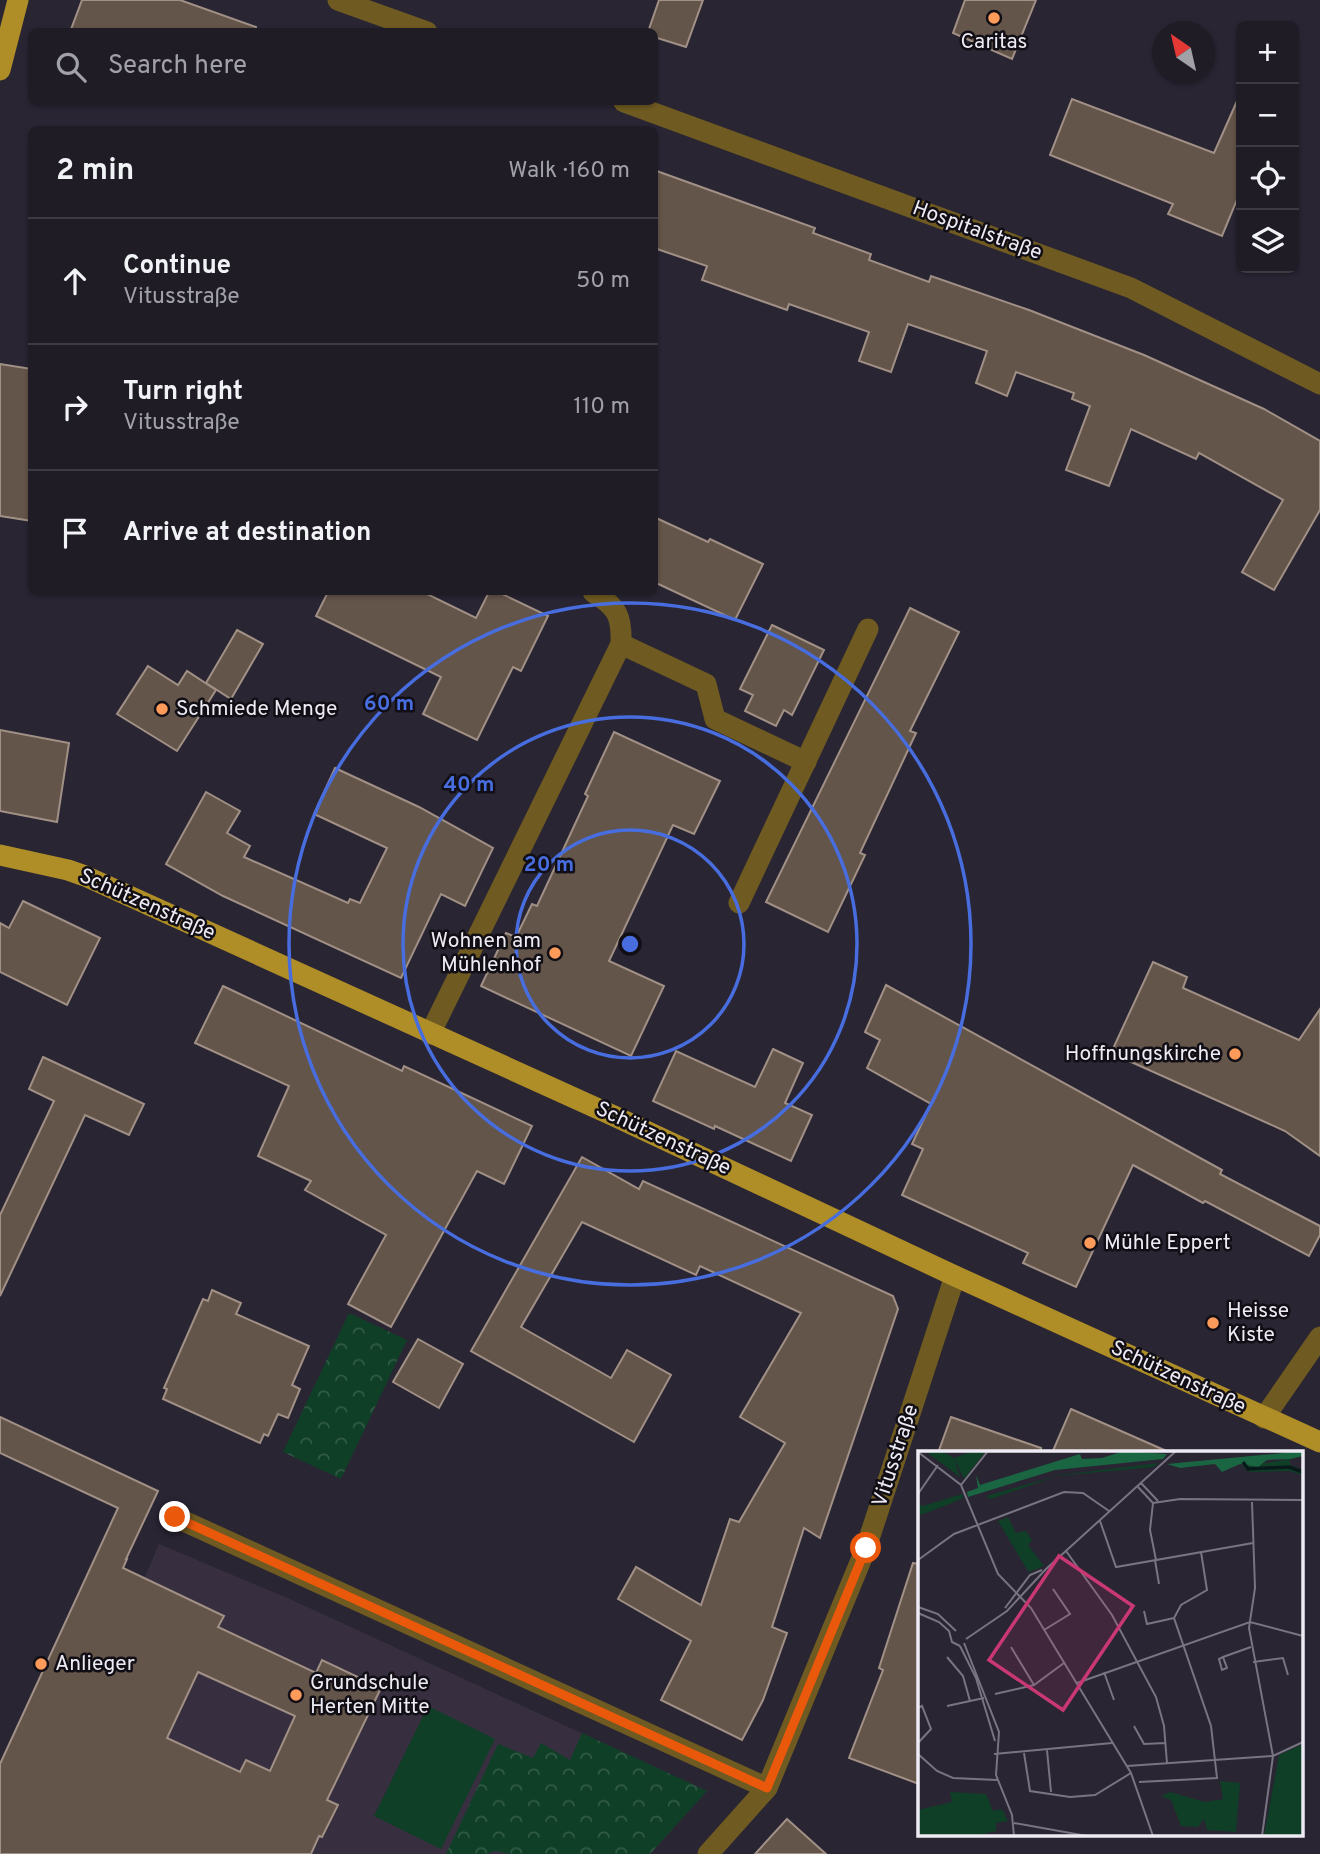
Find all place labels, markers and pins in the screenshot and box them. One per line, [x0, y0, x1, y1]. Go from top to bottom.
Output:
marker: Caritas [986, 10, 1002, 26]
place label: Caritas [961, 29, 1027, 56]
place label: Schmiede Menge [176, 696, 337, 723]
marker: Schmiede Menge [154, 701, 170, 717]
place label: Wohnen am Mühlenhof [430, 928, 541, 979]
centre of rings [618, 932, 642, 956]
marker: Wohnen am Mühlenhof [547, 945, 563, 961]
place label: Hoffnungskirche [1065, 1041, 1221, 1068]
marker: Hoffnungskirche [1227, 1046, 1243, 1062]
place label: Mühle Eppert [1104, 1230, 1231, 1257]
marker: Mühle Eppert [1082, 1235, 1098, 1251]
place label: Heisse Kiste [1227, 1298, 1289, 1349]
marker: Heisse Kiste [1205, 1315, 1221, 1331]
place label: Anlieger [55, 1651, 135, 1678]
marker: Anlieger [33, 1656, 49, 1672]
place label: Grundschule Herten Mitte [310, 1670, 430, 1721]
marker: Grundschule Herten Mitte [288, 1687, 304, 1703]

